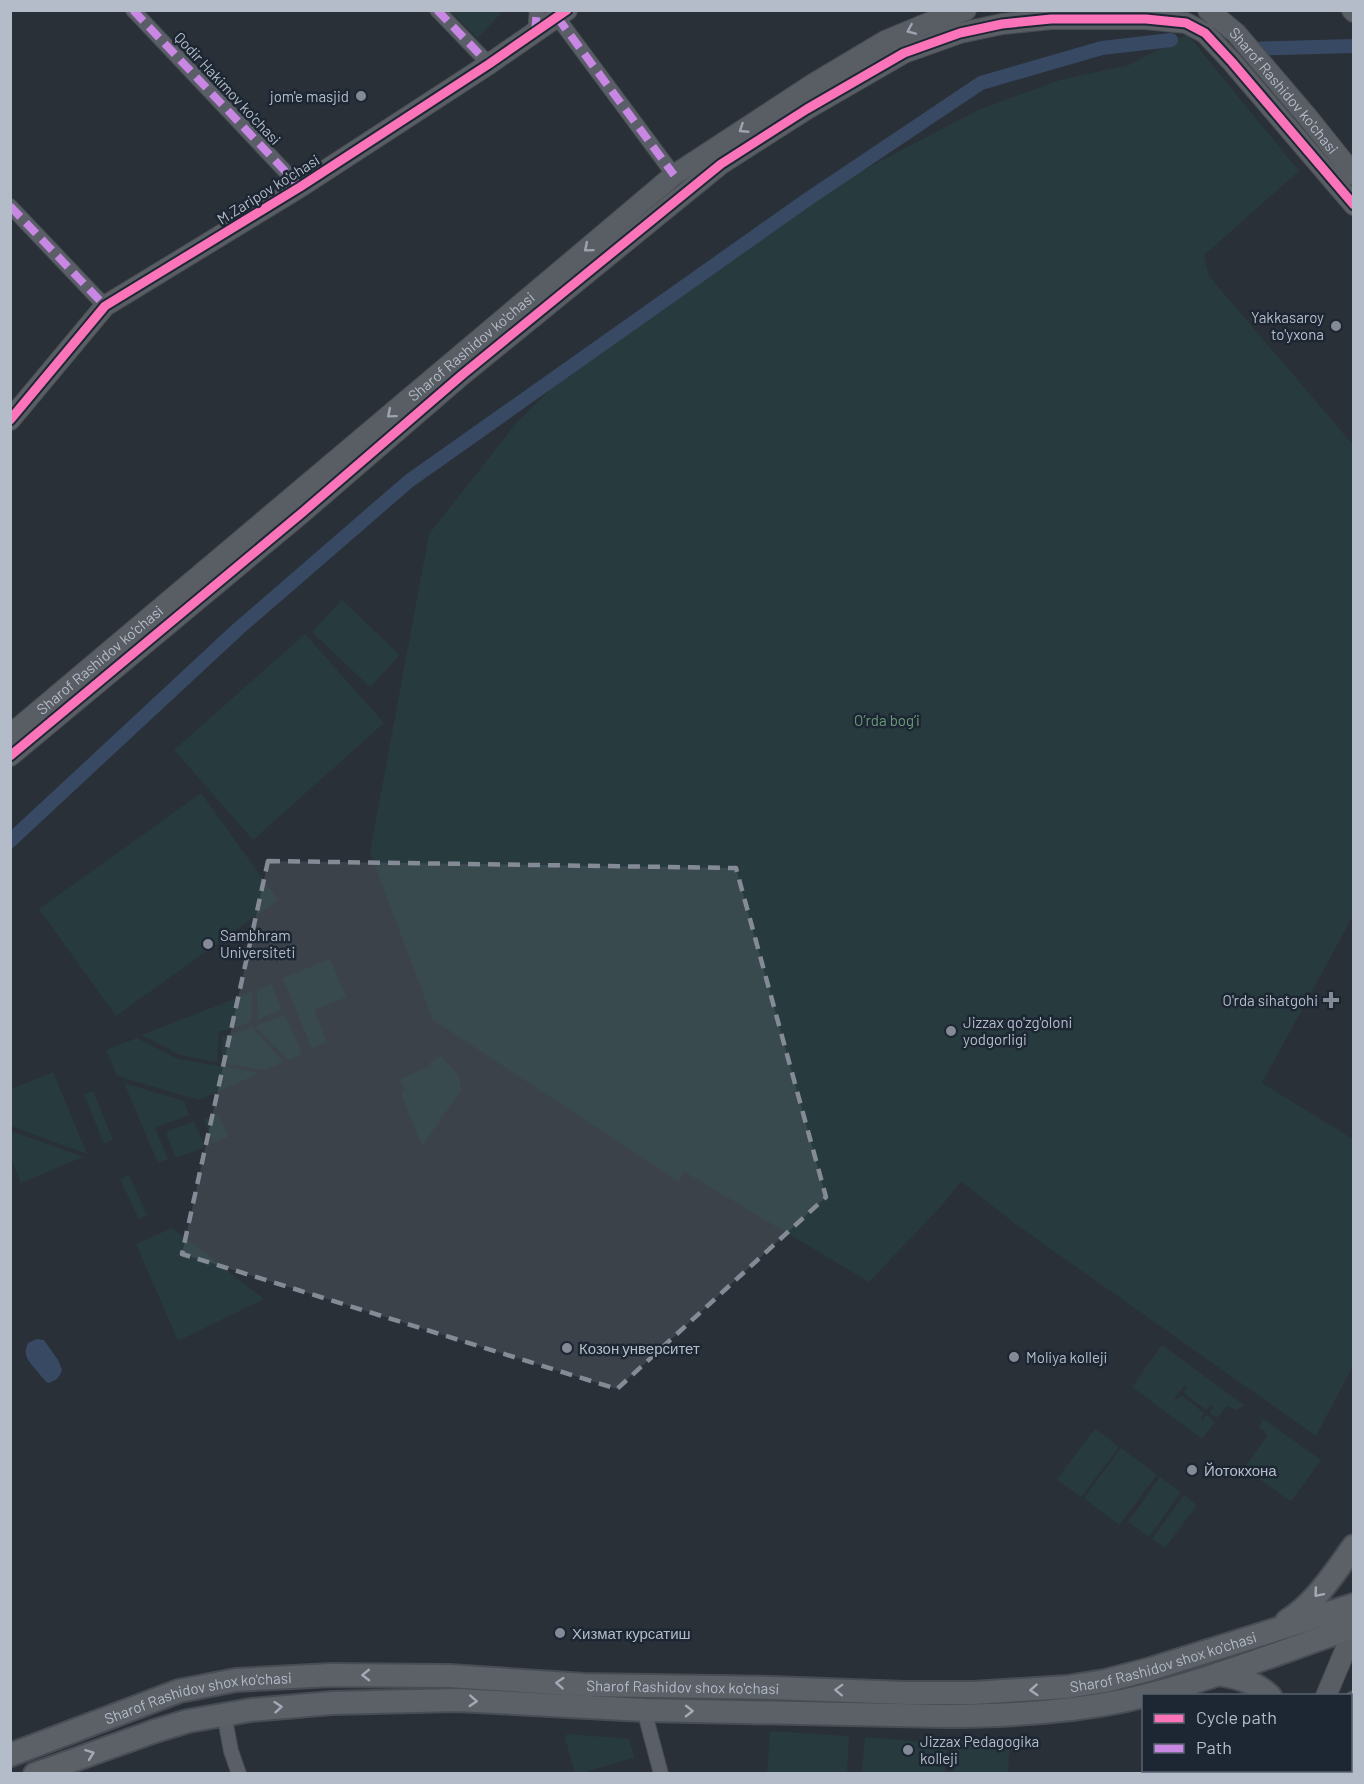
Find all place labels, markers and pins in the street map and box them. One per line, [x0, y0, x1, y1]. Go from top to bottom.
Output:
place label: jom'e masjid [269, 87, 349, 105]
marker: jom'e masjid [354, 89, 368, 103]
place label: Yakkasaroy to'yxona [1251, 308, 1324, 343]
marker: Yakkasaroy to'yxona [1329, 319, 1343, 333]
place label: Sambhram Universiteti [220, 926, 295, 961]
marker: Sambhram Universiteti [201, 937, 215, 951]
place label: O'rda sihatgohi [1223, 991, 1318, 1009]
marker: O'rda sihatgohi [1322, 991, 1340, 1009]
place label: Jizzax qo'zg'oloni yodgorligi [963, 1013, 1072, 1048]
marker: Jizzax qo'zg'oloni yodgorligi [944, 1024, 958, 1038]
place label: Козон унверситет [579, 1339, 700, 1357]
marker: Козон унверситет [560, 1341, 574, 1355]
place label: Moliya kolleji [1026, 1348, 1107, 1366]
marker: Moliya kolleji [1007, 1350, 1021, 1364]
place label: Йотокхона [1204, 1461, 1277, 1479]
marker: Йотокхона [1185, 1463, 1199, 1477]
place label: Хизмат курсатиш [572, 1624, 691, 1642]
marker: Хизмат курсатиш [553, 1626, 567, 1640]
place label: Jizzax Pedagogika kolleji [920, 1732, 1039, 1767]
marker: Jizzax Pedagogika kolleji [901, 1743, 915, 1757]

